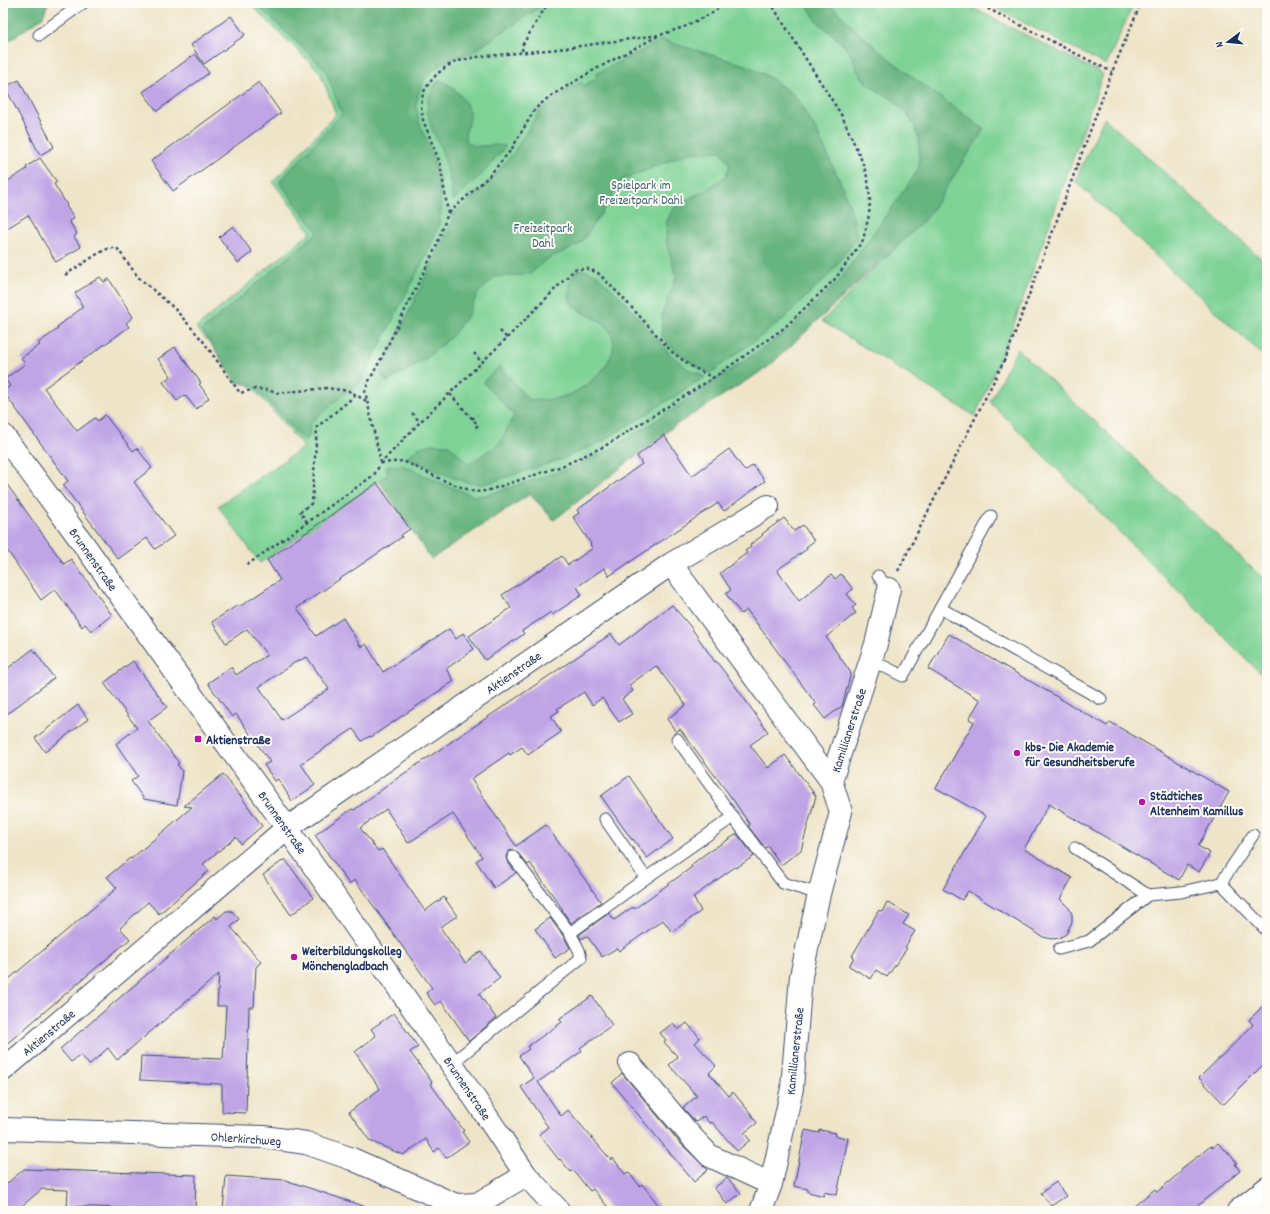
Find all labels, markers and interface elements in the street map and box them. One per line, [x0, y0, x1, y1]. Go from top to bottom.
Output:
north arrow [1208, 22, 1248, 62]
text: N [1212, 39, 1229, 49]
park label: Spielpark im Freizeitpark Dahl [599, 177, 683, 211]
park label: Freizeitpark Dahl [514, 220, 572, 254]
street label: Brunnenstraße [63, 525, 121, 596]
street label: Aktienstraße [483, 648, 546, 700]
street label: Kamillianerstraße [828, 686, 873, 775]
place label: Aktienstraße [206, 732, 271, 751]
marker: Aktienstraße [193, 734, 203, 744]
place label: kbs- Die Akademie für Gesundheitsberufe [1024, 739, 1135, 773]
marker: kbs- Die Akademie für Gesundheitsberufe [1012, 748, 1022, 758]
street label: Brunnenstraße [252, 788, 310, 859]
place label: Städtiches Altenheim Kamillus [1150, 788, 1244, 822]
marker: Städtiches Altenheim Kamillus [1137, 797, 1147, 807]
place label: Weiterbildungskolleg Mönchengladbach [302, 943, 402, 977]
marker: Weiterbildungskolleg Mönchengladbach [289, 952, 299, 962]
street label: Aktienstraße [19, 1006, 81, 1062]
street label: Kamillianerstraße [782, 1006, 811, 1096]
street label: Brunnenstraße [438, 1054, 494, 1125]
street label: Ohlerkirchweg [210, 1129, 282, 1152]

